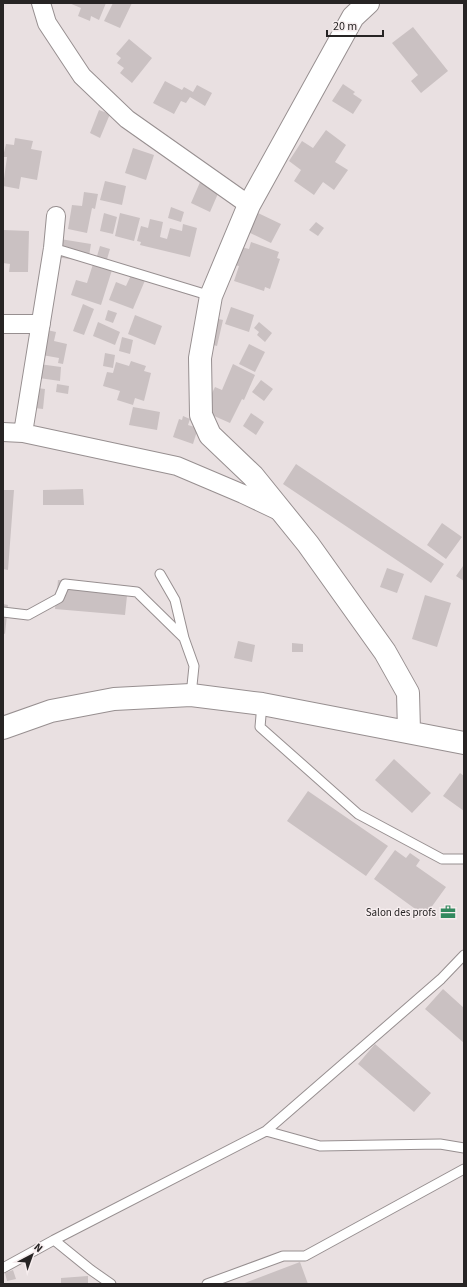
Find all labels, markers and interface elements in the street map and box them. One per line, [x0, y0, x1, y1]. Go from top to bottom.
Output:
scale bar [327, 12, 383, 38]
text: 20 m [333, 18, 357, 35]
office icon: Salon des profs [439, 903, 457, 921]
place label: Salon des profs [366, 905, 436, 920]
north arrow [12, 1235, 52, 1275]
text: N [31, 1240, 46, 1256]

